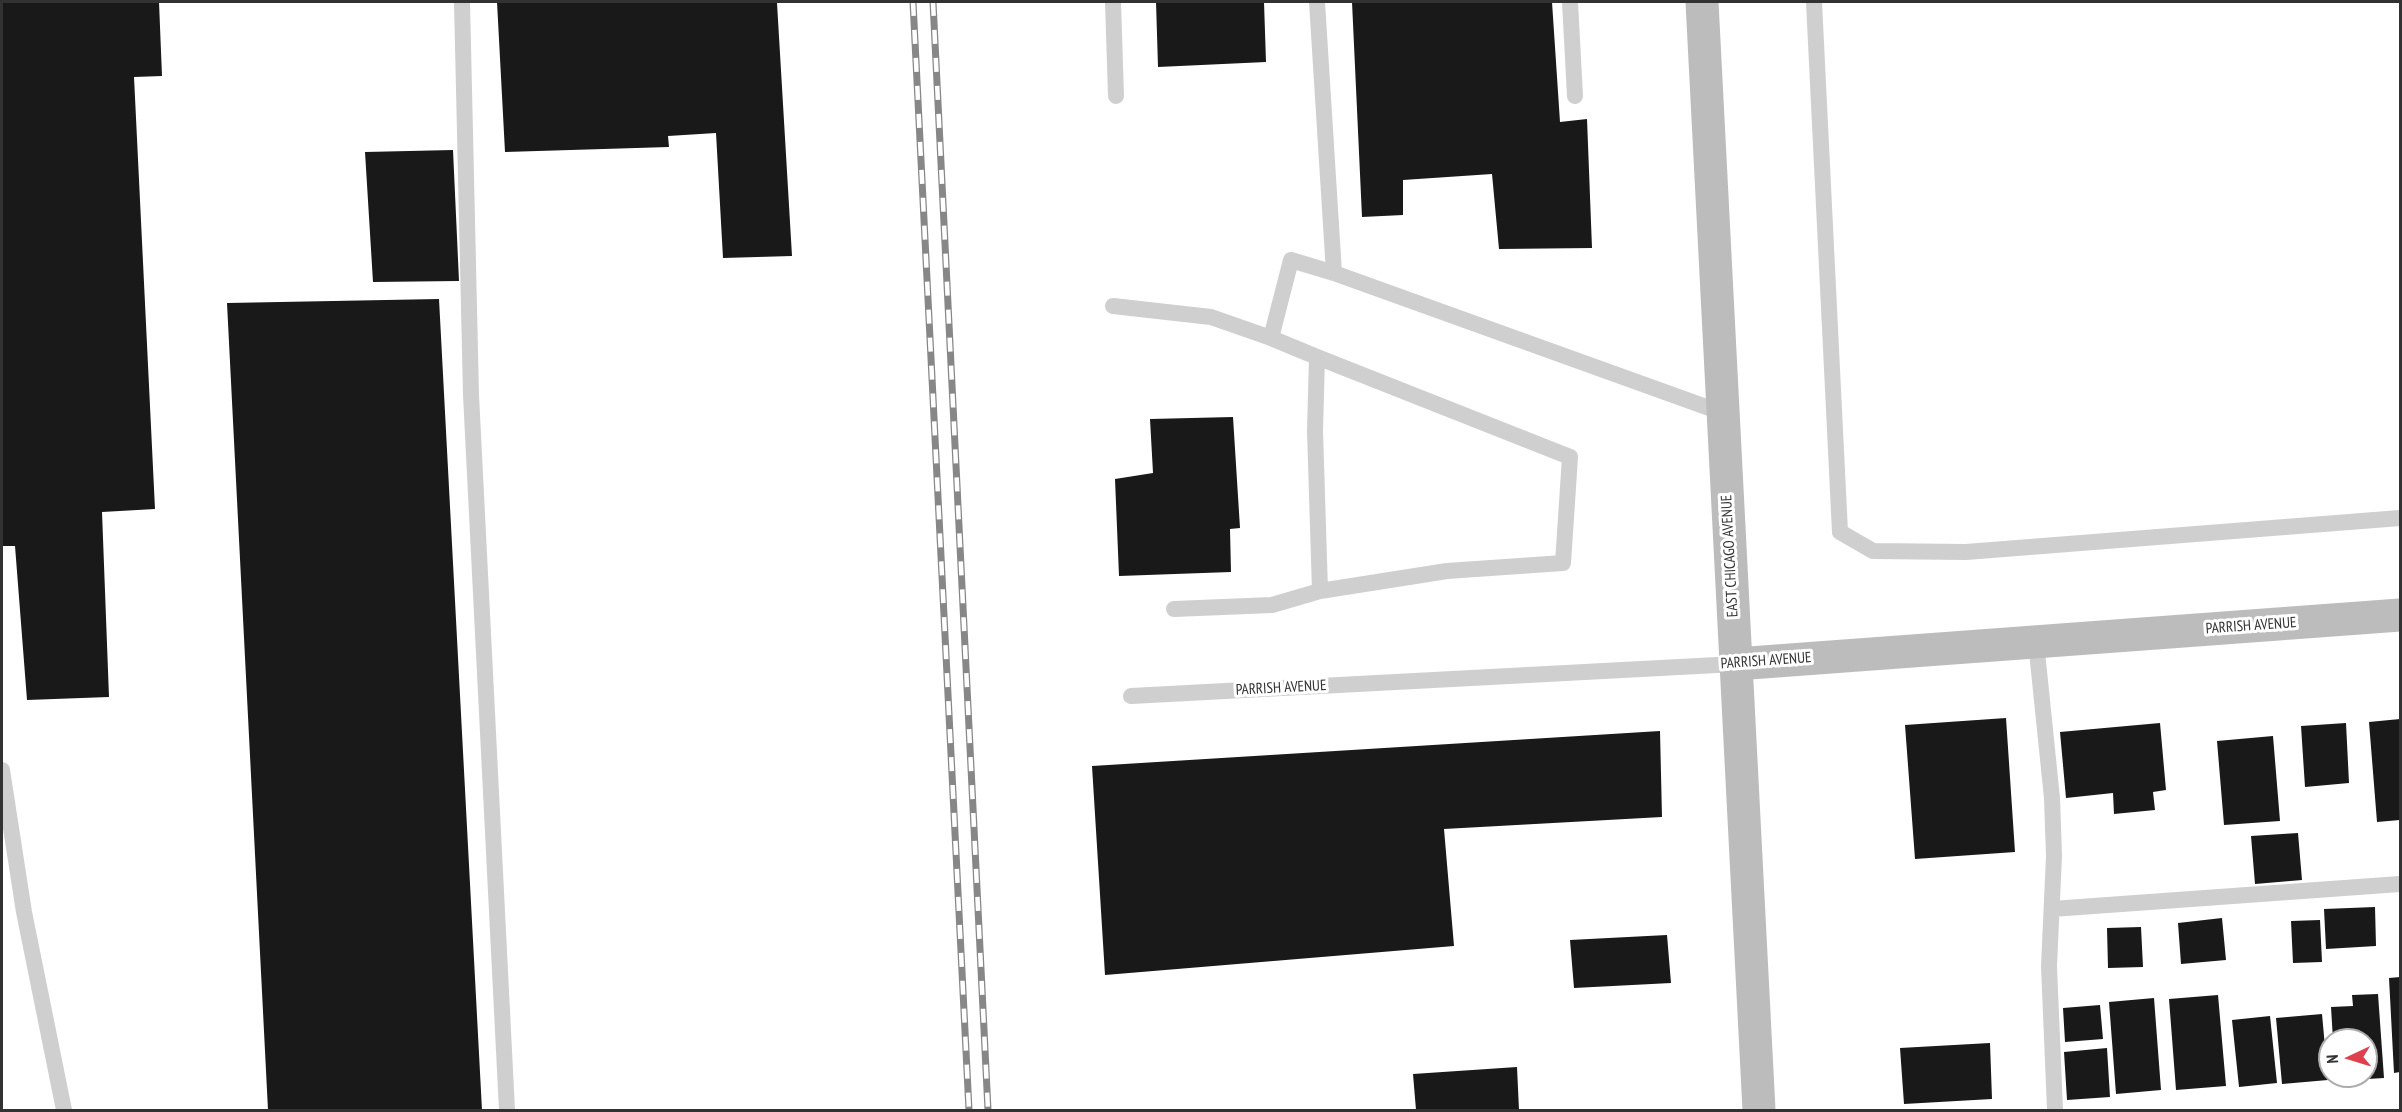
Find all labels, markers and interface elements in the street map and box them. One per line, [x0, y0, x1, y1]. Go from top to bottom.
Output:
street label: EAST CHICAGO AVENUE [1718, 494, 1742, 618]
street label: PARRISH AVENUE [2205, 614, 2297, 638]
street label: PARRISH AVENUE [1720, 649, 1812, 673]
street label: PARRISH AVENUE [1235, 677, 1327, 699]
north arrow [2318, 1028, 2378, 1088]
text: N [2322, 1054, 2342, 1064]

